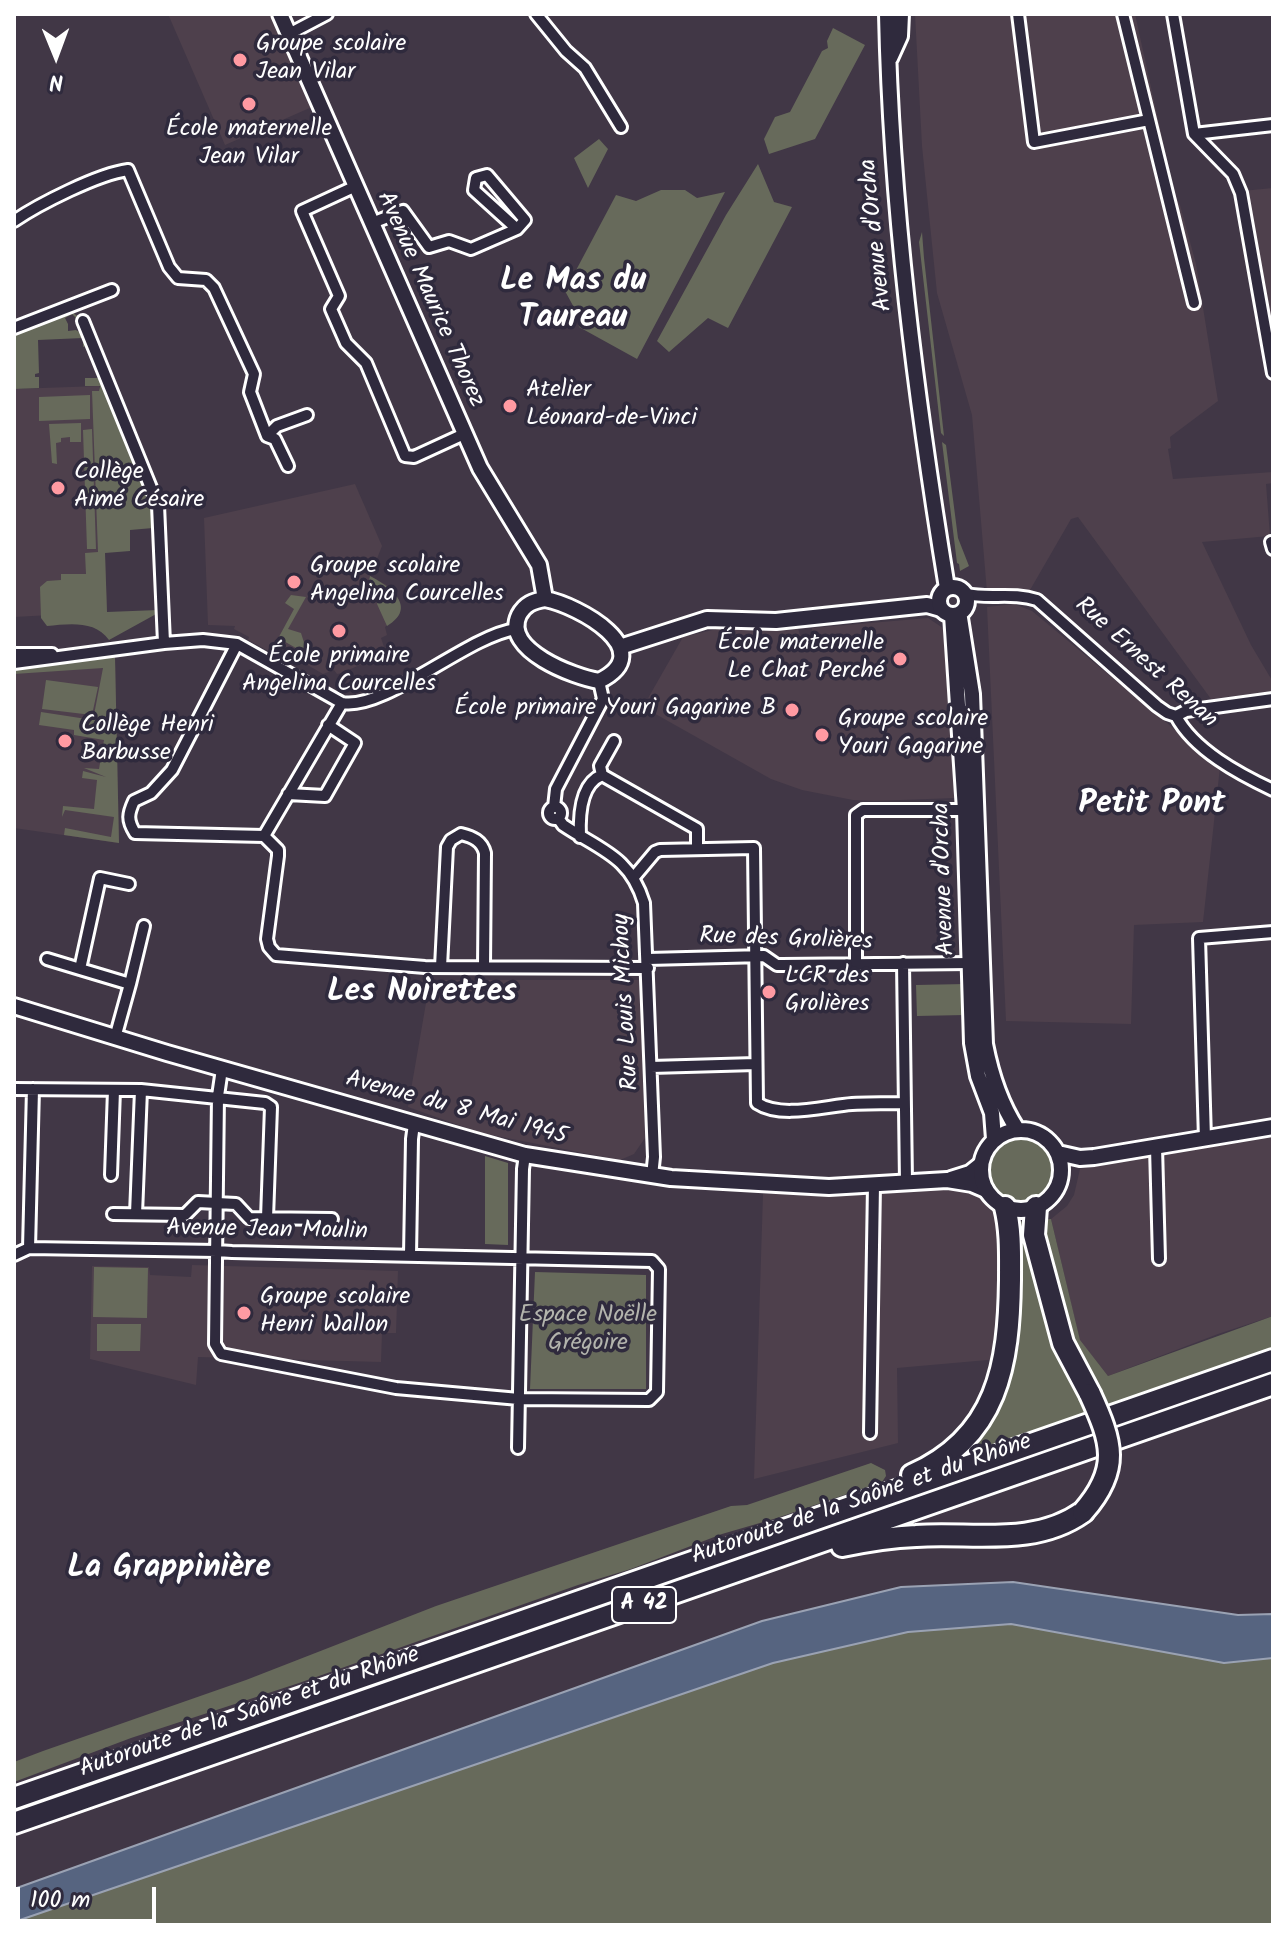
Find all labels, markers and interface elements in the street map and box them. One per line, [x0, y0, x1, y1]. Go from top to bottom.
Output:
north arrow [16, 16, 96, 96]
place label: Groupe scolaire Jean Vilar [256, 32, 406, 88]
marker: Groupe scolaire Jean Vilar [231, 51, 249, 69]
text: N [49, 63, 64, 98]
marker: École maternelle Jean Vilar [240, 95, 258, 113]
place label: École maternelle Jean Vilar [166, 117, 332, 173]
street label: Avenue d'Orcha [856, 157, 900, 313]
street label: Avenue Maurice Thorez [369, 188, 489, 412]
district label: Le Mas du Taureau [500, 265, 646, 340]
place label: Atelier Léonard-de-Vinci [526, 378, 697, 434]
marker: Atelier Léonard-de-Vinci [501, 397, 519, 415]
place label: Collège Aimé Césaire [74, 460, 204, 516]
marker: Collège Aimé Césaire [49, 479, 67, 497]
place label: Groupe scolaire Angelina Courcelles [310, 554, 504, 610]
marker: Groupe scolaire Angelina Courcelles [285, 573, 303, 591]
street label: Rue Ernest Renan [1068, 592, 1222, 736]
marker: École primaire Angelina Courcelles [330, 622, 348, 640]
place label: École maternelle Le Chat Perché [718, 631, 884, 687]
place label: École primaire Angelina Courcelles [242, 644, 436, 700]
marker: École maternelle Le Chat Perché [891, 650, 909, 668]
place label: École primaire Youri Gagarine B [454, 696, 776, 724]
marker: École primaire Youri Gagarine B [783, 701, 801, 719]
place label: Groupe scolaire Youri Gagarine [838, 707, 988, 763]
place label: Collège Henri Barbusse [81, 713, 214, 769]
marker: Groupe scolaire Youri Gagarine [813, 726, 831, 744]
marker: Collège Henri Barbusse [56, 732, 74, 750]
district label: Petit Pont [1078, 788, 1226, 826]
street label: Avenue d'Orcha [929, 802, 963, 956]
street label: Rue Louis Michoy [609, 913, 647, 1091]
street label: Rue des Grolières [699, 924, 873, 958]
place label: LCR des Grolières [785, 964, 870, 1020]
district label: Les Noirettes [327, 976, 517, 1014]
marker: LCR des Grolières [760, 983, 778, 1001]
street label: Avenue du 8 Mai 1945 [342, 1067, 570, 1153]
street label: Avenue Jean Moulin [166, 1216, 368, 1248]
place label: Groupe scolaire Henri Wallon [260, 1285, 410, 1341]
park label: Espace Noëlle Grégoire [519, 1303, 657, 1359]
marker: Groupe scolaire Henri Wallon [235, 1304, 253, 1322]
street label: Autoroute de la Saône et du Rhône [688, 1429, 1036, 1573]
district label: La Grappinière [67, 1552, 271, 1590]
road number: A 42 [612, 1587, 676, 1623]
street label: Autoroute de la Saône et du Rhône [76, 1642, 424, 1786]
scale bar [20, 1871, 160, 1921]
text: 100 m [30, 1881, 90, 1920]

